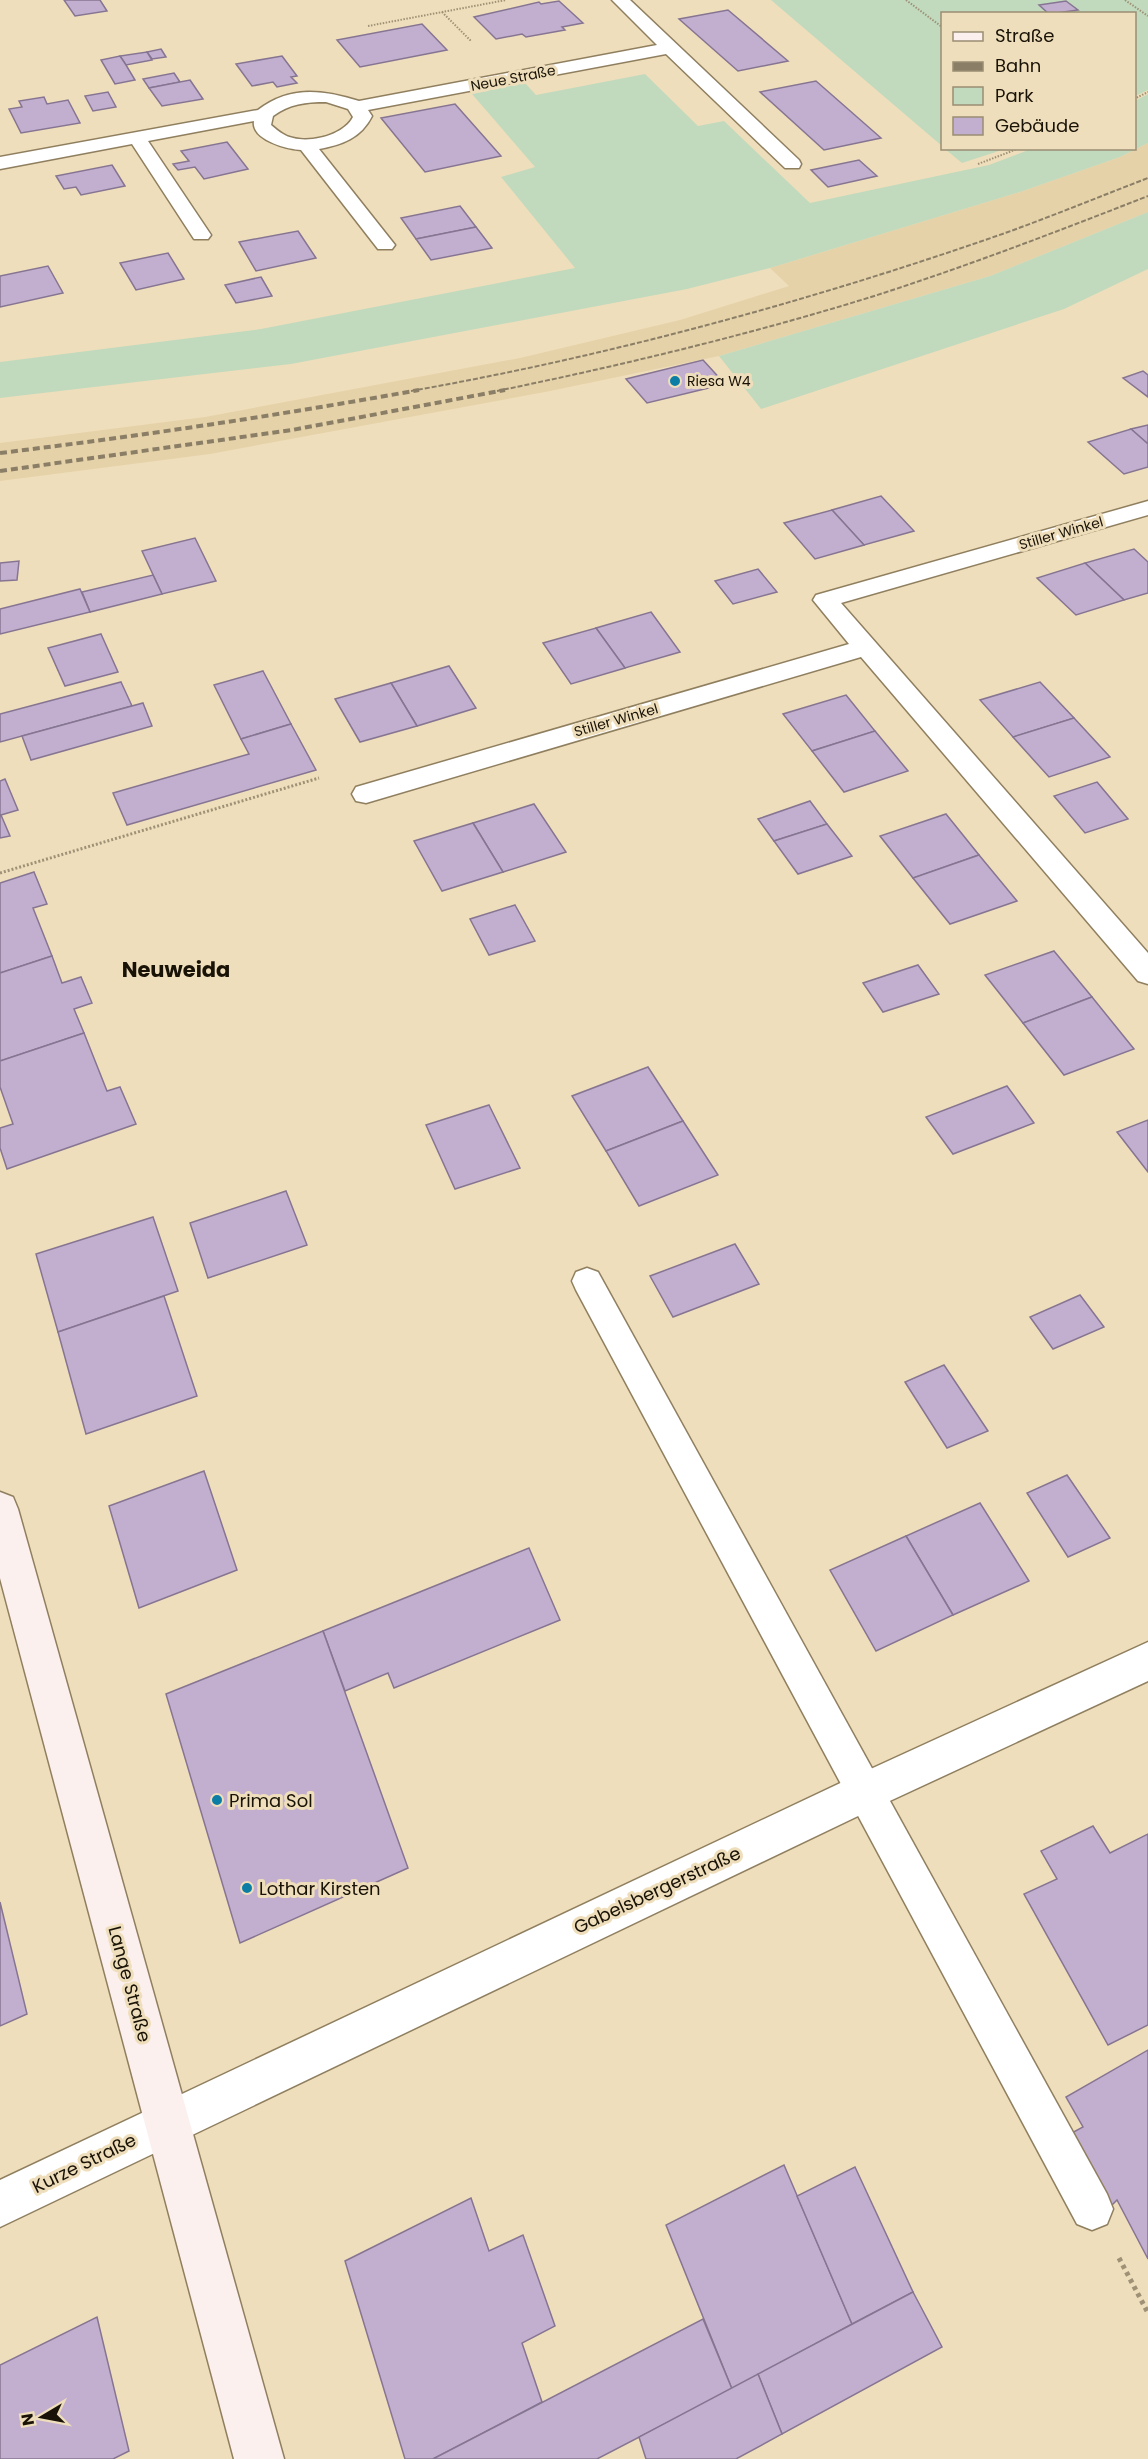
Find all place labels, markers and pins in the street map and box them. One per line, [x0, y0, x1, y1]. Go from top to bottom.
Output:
place label: Riesa W4 [687, 371, 751, 391]
marker: Riesa W4 [668, 374, 682, 388]
place label: Prima Sol [229, 1788, 313, 1813]
marker: Prima Sol [210, 1793, 224, 1807]
place label: Lothar Kirsten [259, 1876, 381, 1901]
marker: Lothar Kirsten [240, 1881, 254, 1895]

